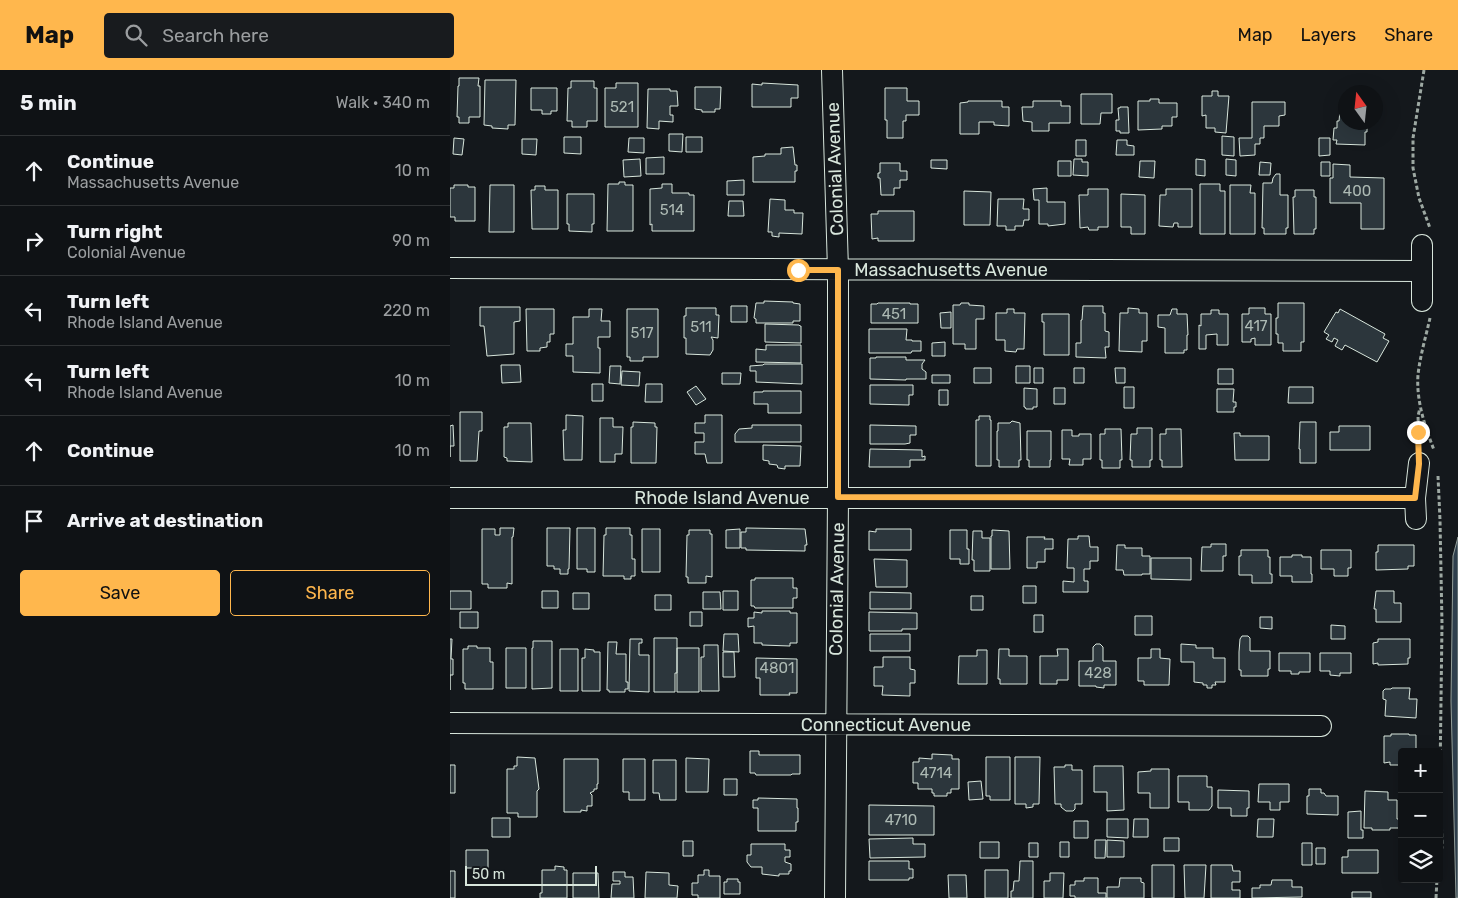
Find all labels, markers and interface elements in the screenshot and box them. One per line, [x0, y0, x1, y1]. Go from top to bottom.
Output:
search box [104, 13, 454, 58]
text: Map [25, 21, 74, 49]
icon: search [122, 21, 150, 49]
text: Search here [162, 24, 269, 47]
text: Map [1238, 24, 1273, 46]
text: Layers [1301, 24, 1356, 46]
text: Share [1384, 24, 1433, 46]
north arrow [1338, 85, 1383, 130]
text: 5 min [20, 90, 77, 115]
text: Walk · 340 m [336, 93, 430, 112]
house number: 521 [610, 98, 634, 116]
street label: Colonial Avenue [822, 102, 848, 236]
text: Continue [67, 150, 154, 173]
icon: ahead [20, 157, 48, 185]
text: 10 m [395, 161, 430, 180]
text: Massachusetts Avenue [67, 173, 239, 192]
house number: 400 [1343, 182, 1371, 200]
house number: 514 [660, 201, 684, 219]
text: Turn right [67, 220, 162, 243]
icon: right [20, 227, 48, 255]
text: 90 m [392, 231, 430, 250]
text: Colonial Avenue [67, 243, 186, 262]
route start [787, 259, 810, 282]
street label: Massachusetts Avenue [854, 259, 1048, 281]
text: Turn left [67, 290, 149, 313]
icon: left [20, 297, 48, 325]
text: 220 m [383, 301, 430, 320]
house number: 451 [882, 305, 906, 323]
text: Rhode Island Avenue [67, 313, 223, 332]
house number: 417 [1244, 317, 1268, 335]
house number: 511 [690, 318, 712, 336]
house number: 517 [631, 324, 654, 342]
text: Turn left [67, 360, 149, 383]
icon: left [20, 367, 48, 395]
text: 10 m [395, 371, 430, 390]
text: Rhode Island Avenue [67, 383, 223, 402]
route end [1407, 421, 1430, 444]
icon: ahead [20, 437, 48, 465]
text: Continue [67, 439, 154, 462]
text: 10 m [395, 441, 430, 460]
street label: Rhode Island Avenue [634, 487, 810, 509]
icon: arrive [20, 507, 48, 535]
text: Arrive at destination [67, 509, 263, 532]
street label: Colonial Avenue [825, 522, 849, 656]
button: Save [20, 570, 220, 616]
button: Share [230, 570, 430, 616]
house number: 4801 [760, 659, 794, 677]
house number: 428 [1084, 664, 1112, 682]
street label: Connecticut Avenue [801, 714, 971, 736]
map controls [1398, 748, 1443, 883]
button: + [1398, 748, 1443, 793]
house number: 4714 [920, 764, 952, 782]
button: − [1398, 793, 1443, 838]
house number: 4710 [885, 811, 917, 829]
button: layers [1398, 838, 1443, 883]
scale bar [465, 863, 598, 886]
text: 50 m [472, 866, 505, 883]

